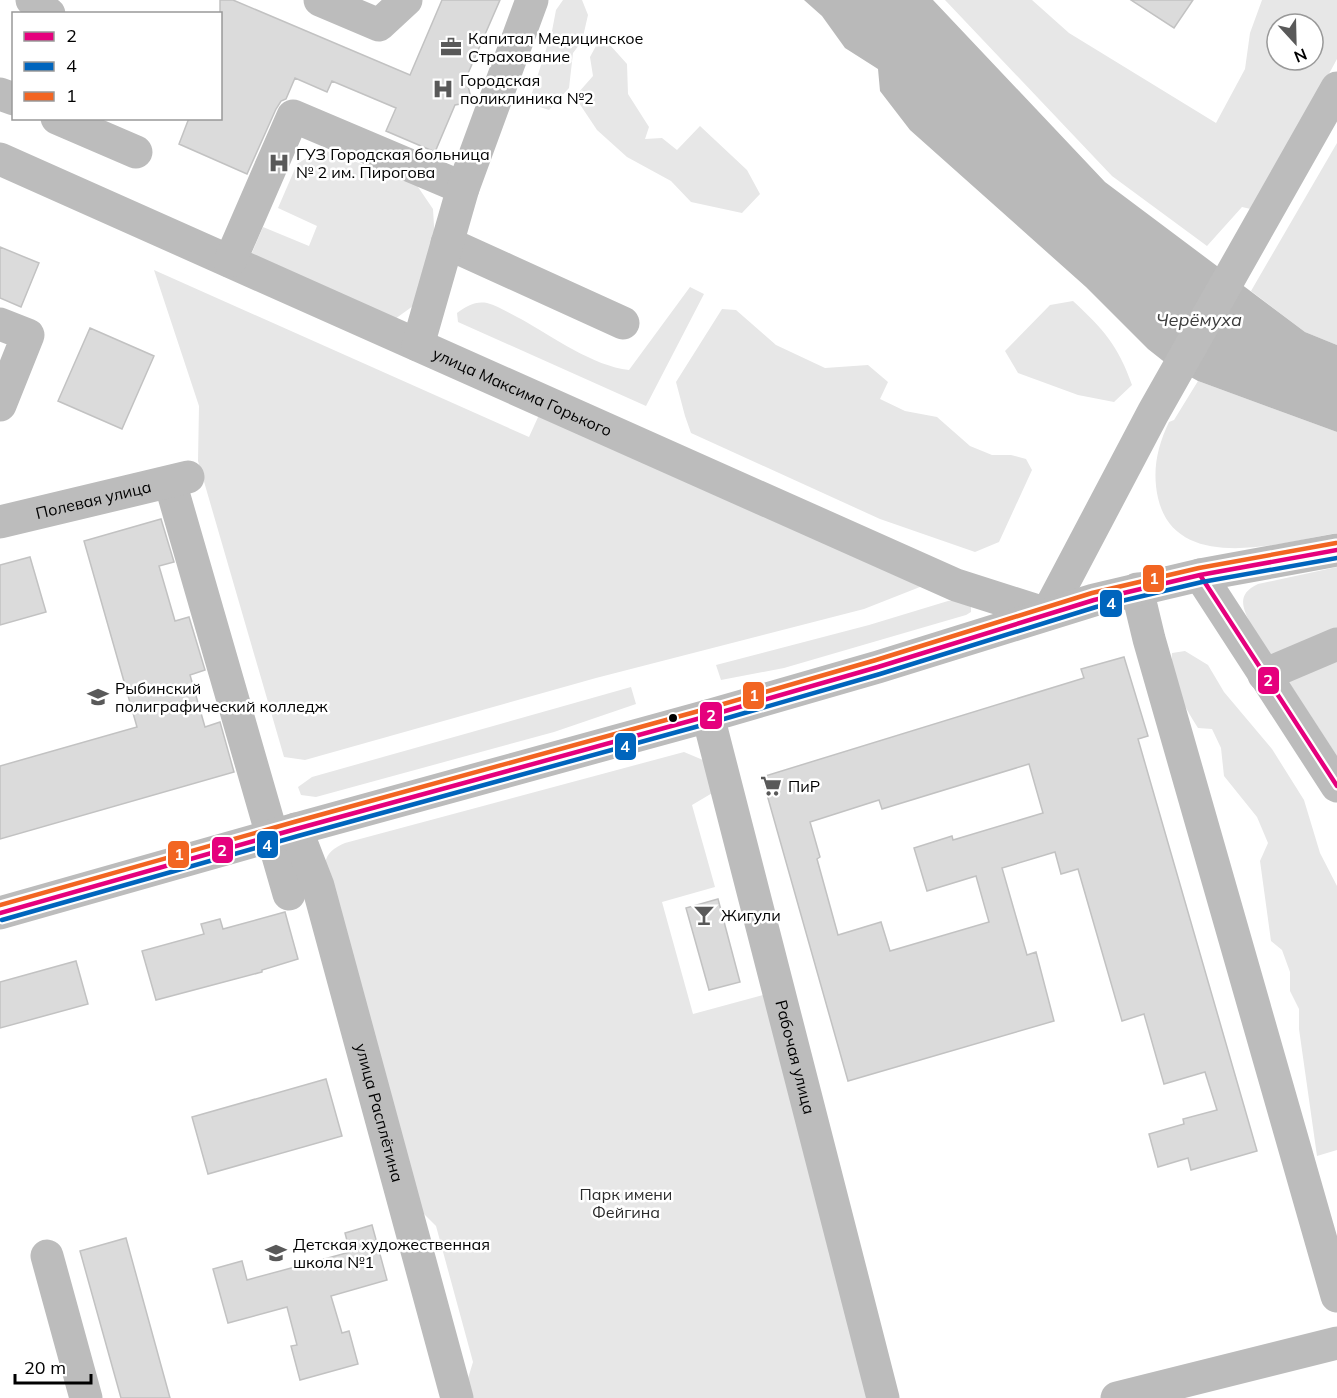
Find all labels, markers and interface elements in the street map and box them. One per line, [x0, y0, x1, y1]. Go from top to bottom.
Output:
legend [12, 12, 222, 120]
north arrow [1265, 12, 1325, 72]
text: 2 [66, 24, 77, 47]
place label: Капитал Медицинское Страхование [468, 28, 644, 66]
office icon: Капитал Медицинское Страхование [439, 35, 463, 59]
text: N [1291, 44, 1310, 67]
text: 4 [66, 54, 77, 77]
place label: Городская поликлиника №2 [460, 70, 594, 108]
hospital icon: Городская поликлиника №2 [431, 77, 455, 101]
text: 1 [66, 84, 77, 107]
place label: ГУЗ Городская больница № 2 им. Пирогова [296, 144, 490, 182]
hospital icon: ГУЗ Городская больница № 2 им. Пирогова [267, 151, 291, 175]
water label: Черёмуха [1156, 308, 1242, 331]
street label: улица Максима Горького [430, 343, 615, 441]
street label: Полевая улица [34, 476, 153, 523]
line badge: 1 [1142, 564, 1165, 593]
text: 1 [1149, 568, 1159, 588]
line badge: 4 [1099, 589, 1123, 618]
text: 4 [1106, 593, 1116, 613]
line badge: 2 [1257, 666, 1280, 695]
text: 2 [1263, 670, 1273, 690]
place label: Рыбинский полиграфический колледж [115, 678, 328, 716]
line badge: 1 [742, 681, 765, 710]
school or university icon: Рыбинский полиграфический колледж [86, 685, 110, 709]
text: 1 [749, 685, 759, 705]
line badge: 2 [699, 701, 723, 730]
text: 2 [706, 705, 716, 725]
unlabelled marker [667, 712, 679, 724]
line badge: 4 [614, 732, 637, 761]
text: 4 [620, 736, 630, 756]
supermarket icon: ПиР [759, 774, 783, 798]
place label: ПиР [788, 776, 820, 796]
line badge: 4 [256, 830, 279, 859]
text: 4 [262, 835, 272, 855]
line badge: 2 [211, 836, 234, 864]
line badge: 1 [167, 840, 190, 869]
text: 2 [217, 840, 227, 860]
text: 1 [174, 844, 184, 864]
bar icon: Жигули [692, 903, 716, 927]
place label: Жигули [721, 905, 781, 925]
street label: Рабочая улица [771, 998, 820, 1116]
street label: улица Расплётина [351, 1041, 408, 1184]
park label: Парк имени Фейгина [580, 1184, 672, 1222]
place label: Детская художественная школа №1 [293, 1234, 490, 1272]
school or university icon: Детская художественная школа №1 [264, 1241, 288, 1265]
scale bar [15, 1347, 92, 1385]
text: 20 m [24, 1356, 66, 1379]

